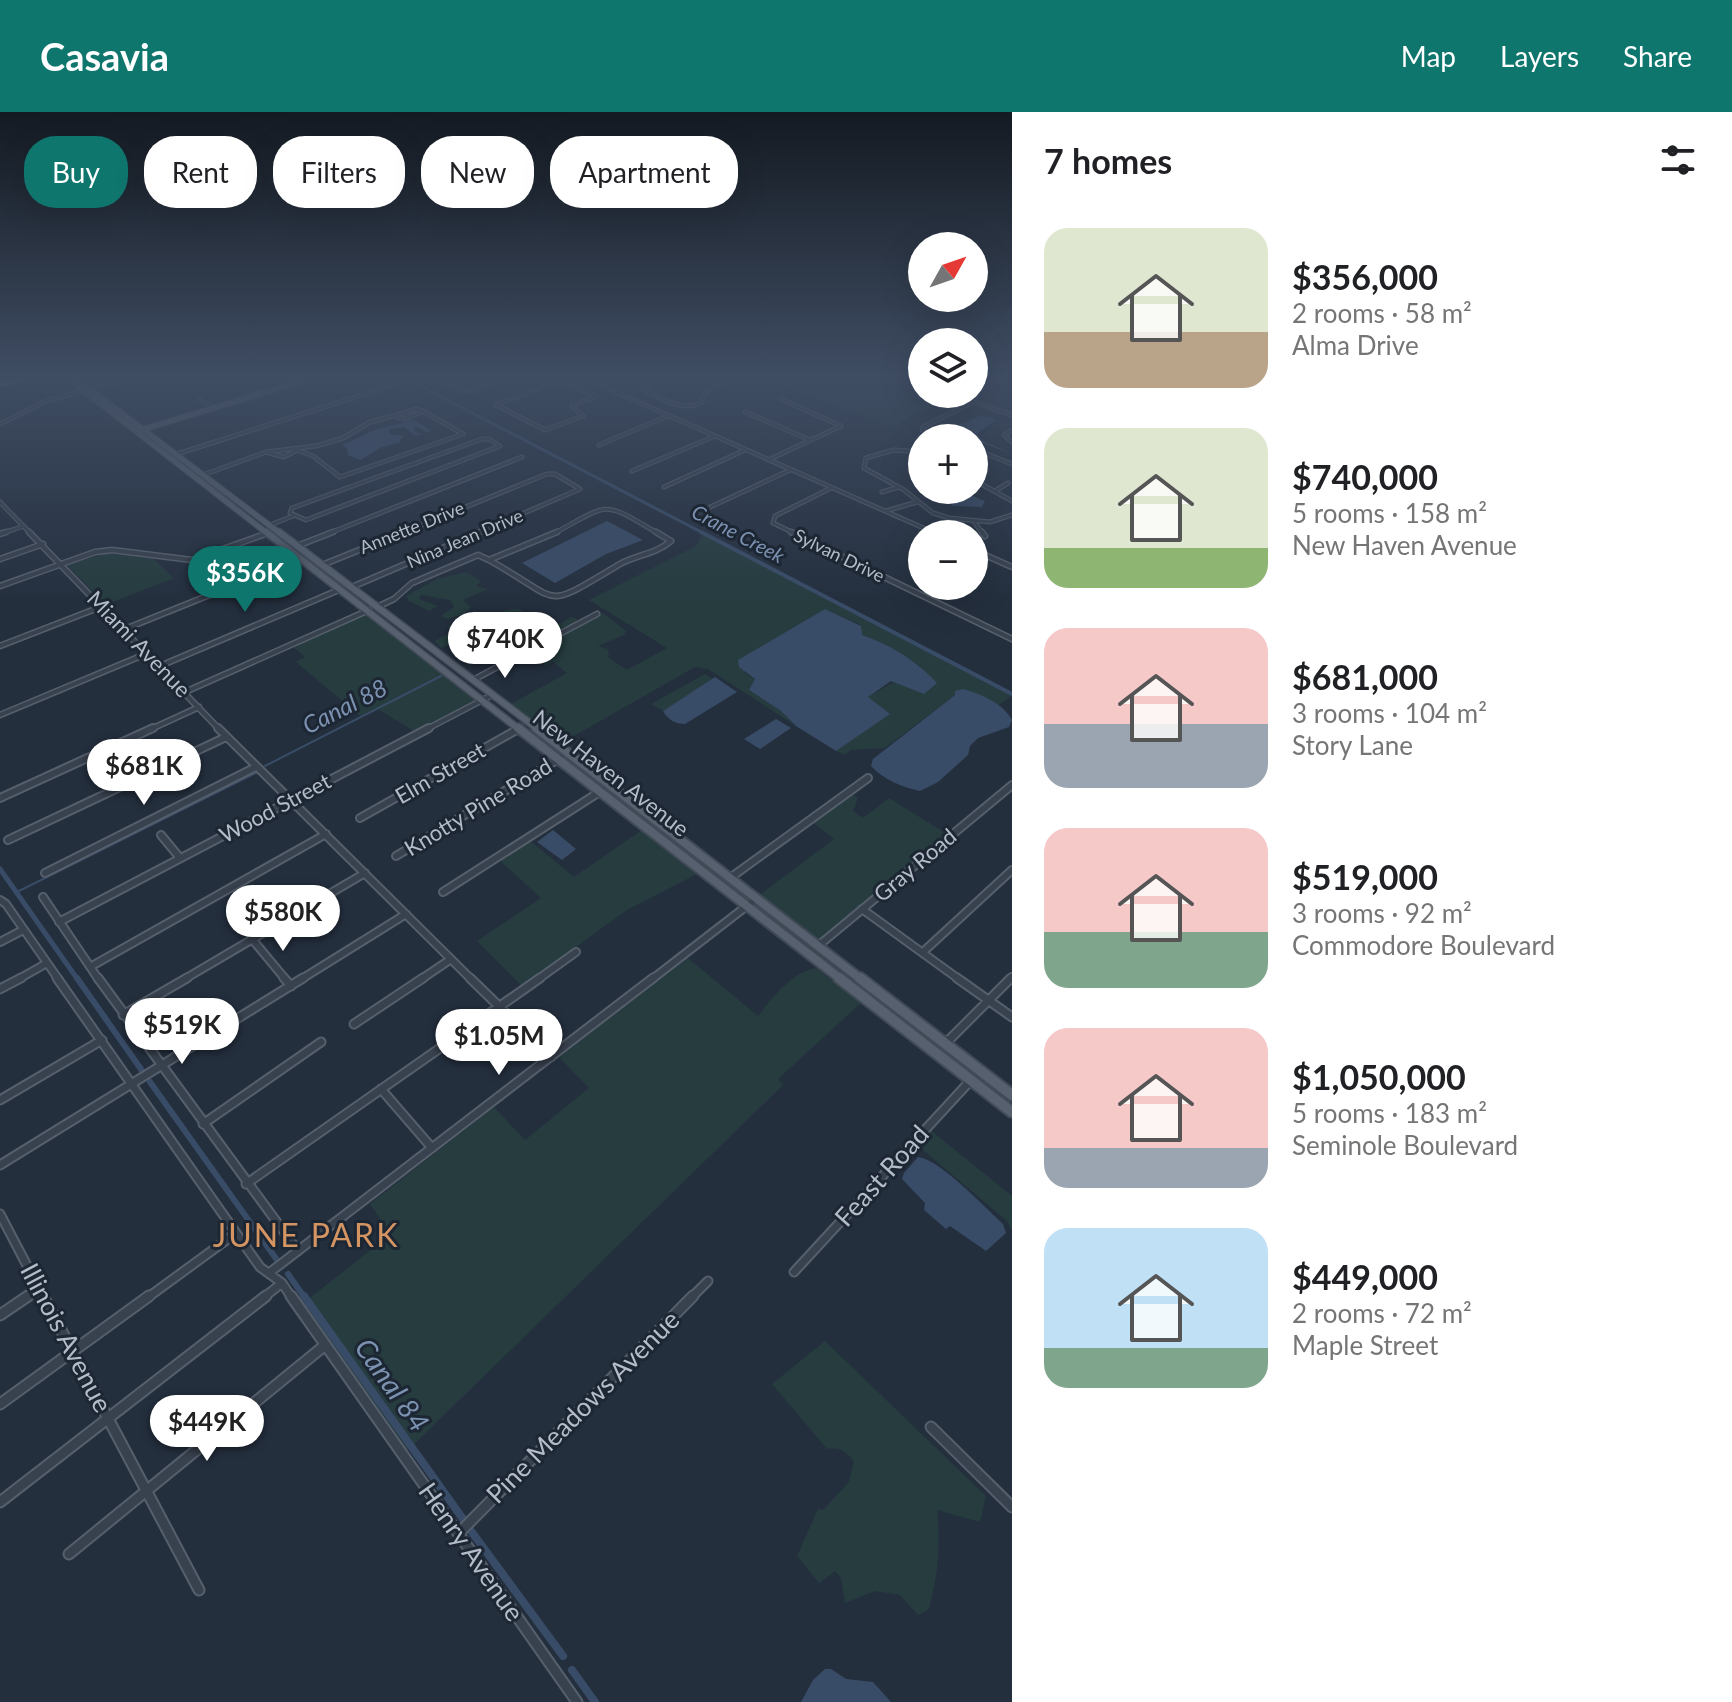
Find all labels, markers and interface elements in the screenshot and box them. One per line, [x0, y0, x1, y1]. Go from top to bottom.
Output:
text: Casavia [40, 33, 169, 79]
text: Map [1401, 39, 1456, 73]
text: Layers [1500, 39, 1579, 73]
text: Share [1623, 39, 1692, 73]
chip: Buy [24, 136, 128, 208]
chip: Rent [144, 136, 257, 208]
chip: Filters [273, 136, 405, 208]
chip: New [421, 136, 534, 208]
chip: Apartment [550, 136, 738, 208]
icon: filters [1656, 138, 1700, 182]
text: 7 homes [1044, 140, 1172, 181]
north arrow [908, 232, 988, 312]
map controls [908, 232, 988, 600]
text: $356,000 [1292, 256, 1438, 297]
icon: home [1108, 260, 1204, 356]
text: 2 rooms · 58 m² [1292, 297, 1472, 329]
button: layers [908, 328, 988, 408]
text: Alma Drive [1292, 329, 1419, 361]
button: + [908, 424, 988, 504]
text: $740,000 [1292, 456, 1438, 497]
icon: home [1108, 460, 1204, 556]
street label: Annette Drive [356, 496, 467, 558]
text: 5 rooms · 158 m² [1292, 497, 1487, 529]
water label: Crane Creek [688, 499, 789, 568]
street label: Nina Jean Drive [403, 504, 526, 572]
button: − [908, 520, 988, 600]
street label: Sylvan Drive [790, 524, 888, 587]
text: New Haven Avenue [1292, 529, 1517, 561]
pin: $356K [189, 546, 301, 614]
text: $356K [206, 556, 284, 588]
street label: Miami Avenue [82, 585, 197, 703]
pin: $740K [449, 612, 561, 680]
text: $740K [466, 622, 544, 654]
text: $681,000 [1292, 656, 1438, 697]
icon: home [1108, 660, 1204, 756]
water label: Canal 88 [297, 672, 391, 739]
text: 3 rooms · 104 m² [1292, 697, 1487, 729]
street label: New Haven Avenue [528, 703, 695, 842]
text: Story Lane [1292, 729, 1413, 761]
street label: Elm Street [390, 736, 490, 809]
pin: $681K [88, 739, 200, 807]
text: $681K [105, 749, 183, 781]
street label: Knotty Pine Road [399, 752, 556, 861]
street label: Wood Street [214, 767, 335, 848]
street label: Gray Road [868, 822, 962, 907]
text: $519,000 [1292, 856, 1438, 897]
icon: home [1108, 860, 1204, 956]
pin: $580K [227, 885, 339, 953]
text: $580K [244, 895, 322, 927]
text: 3 rooms · 92 m² [1292, 897, 1472, 929]
text: Commodore Boulevard [1292, 929, 1555, 961]
pin: $519K [126, 998, 238, 1066]
text: $519K [143, 1008, 221, 1040]
pin: $1.05M [434, 1009, 564, 1077]
text: $1.05M [453, 1019, 545, 1051]
text: $1,050,000 [1292, 1056, 1466, 1097]
icon: home [1108, 1060, 1204, 1156]
text: 5 rooms · 183 m² [1292, 1097, 1487, 1129]
street label: Feast Road [827, 1118, 935, 1233]
text: Seminole Boulevard [1292, 1129, 1518, 1161]
district label: JUNE PARK [213, 1215, 399, 1254]
text: $449,000 [1292, 1256, 1438, 1297]
street label: Illinois Avenue [14, 1258, 120, 1418]
icon: home [1108, 1260, 1204, 1356]
text: 2 rooms · 72 m² [1292, 1297, 1472, 1329]
street label: Pine Meadows Avenue [479, 1303, 685, 1509]
text: Maple Street [1292, 1329, 1438, 1361]
water label: Canal 84 [348, 1331, 437, 1438]
pin: $449K [151, 1395, 263, 1463]
text: $449K [168, 1405, 246, 1437]
street label: Henry Avenue [412, 1476, 531, 1627]

